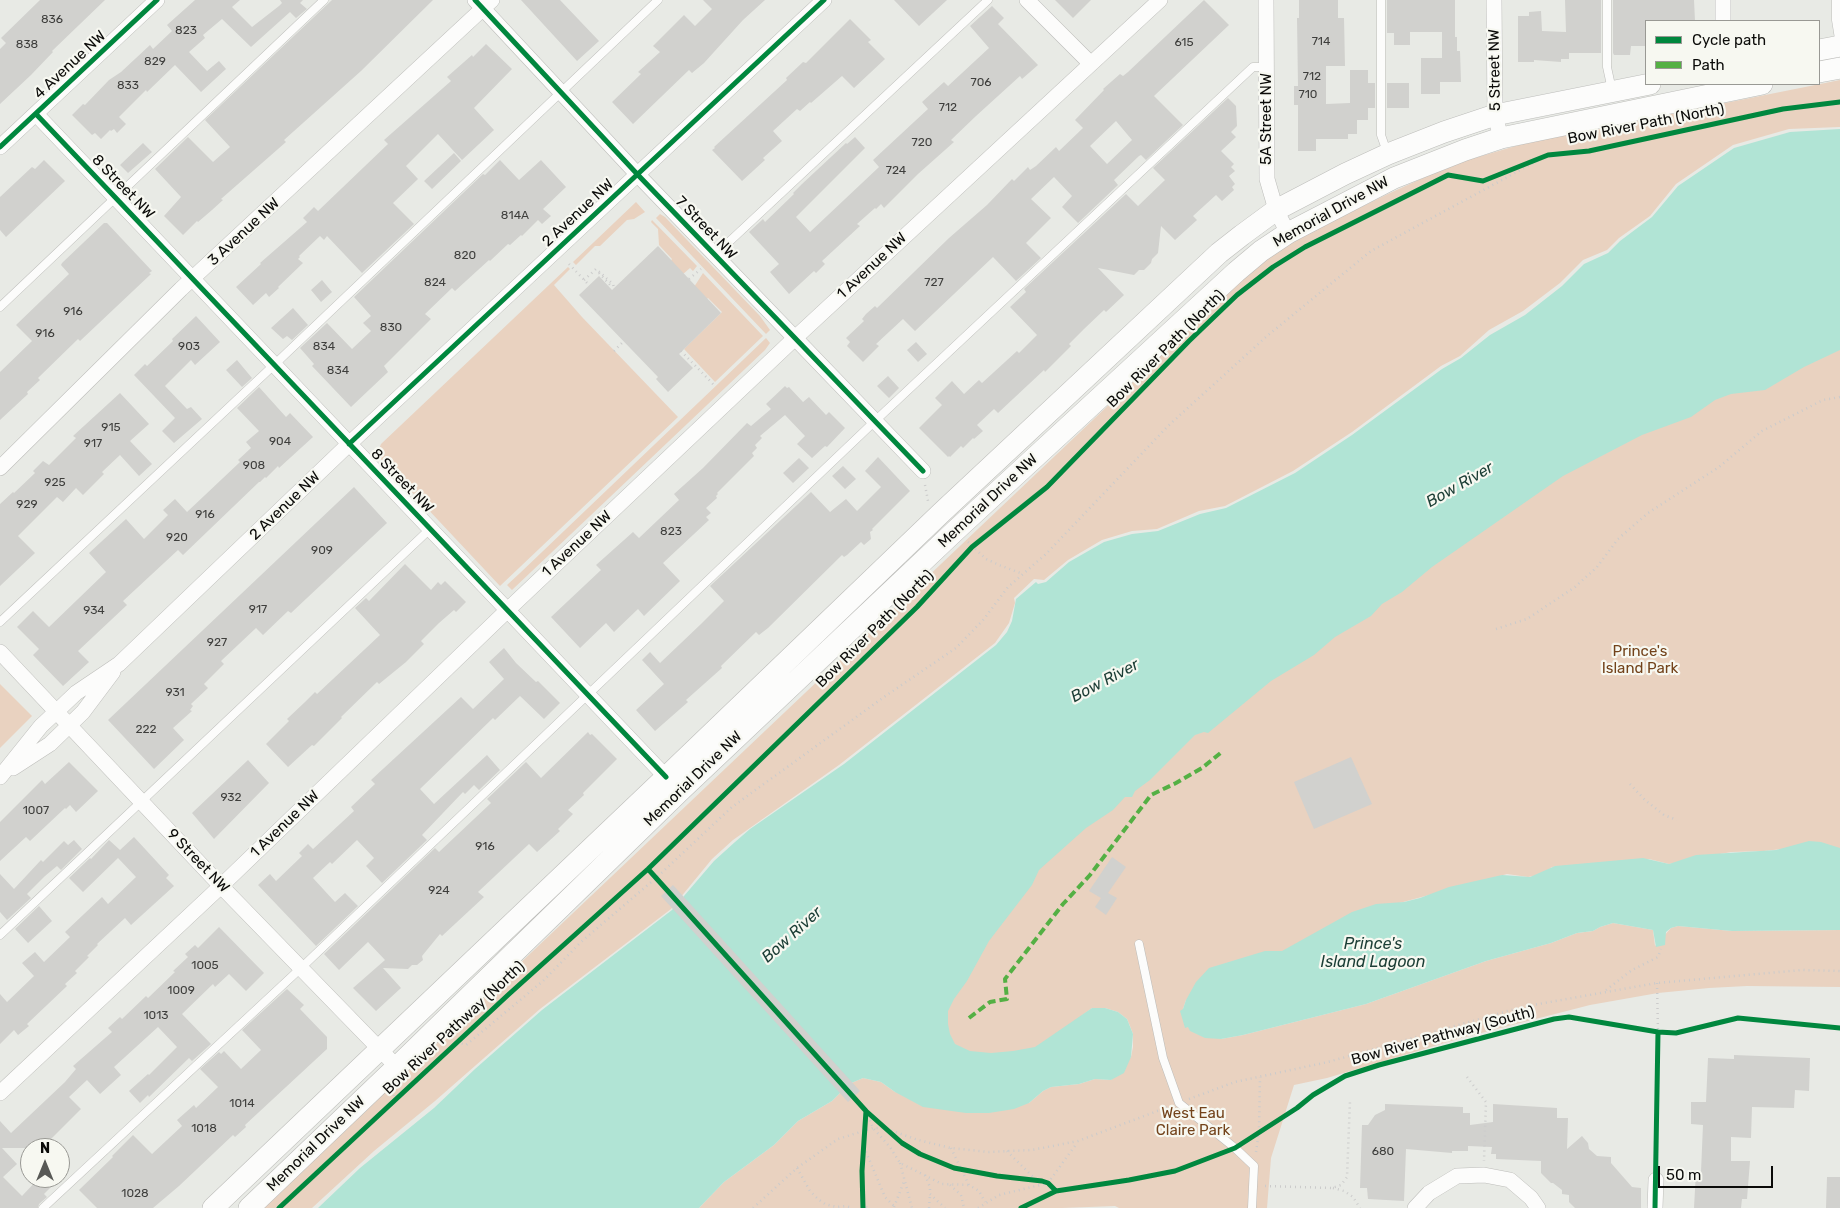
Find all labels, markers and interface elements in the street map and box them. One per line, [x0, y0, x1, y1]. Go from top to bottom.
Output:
house number: 836 [41, 13, 63, 27]
legend [1645, 20, 1820, 85]
house number: 823 [175, 24, 197, 38]
street label: 4 Avenue NW [30, 27, 110, 103]
street label: 5 Street NW [1485, 29, 1505, 111]
text: Cycle path [1692, 31, 1766, 49]
house number: 714 [1312, 35, 1330, 49]
house number: 615 [1174, 36, 1194, 50]
house number: 838 [16, 38, 38, 52]
house number: 829 [144, 55, 166, 69]
text: Path [1692, 56, 1725, 74]
house number: 712 [1303, 70, 1321, 84]
street label: 5A Street NW [1258, 73, 1276, 165]
house number: 706 [970, 76, 992, 90]
house number: 833 [117, 79, 139, 93]
house number: 710 [1299, 88, 1317, 102]
street label: Bow River Path (North) [1566, 100, 1726, 148]
house number: 712 [939, 101, 957, 115]
house number: 720 [912, 136, 932, 150]
street label: 8 Street NW [88, 151, 158, 223]
house number: 724 [886, 164, 906, 178]
street label: Memorial Drive NW [1270, 173, 1392, 251]
street label: 2 Avenue NW [539, 175, 617, 251]
street label: 7 Street NW [671, 193, 741, 263]
street label: 3 Avenue NW [204, 194, 284, 270]
house number: 814A [501, 209, 529, 223]
street label: 1 Avenue NW [833, 229, 911, 303]
house number: 820 [454, 249, 476, 263]
house number: 824 [424, 276, 446, 290]
house number: 727 [924, 276, 944, 290]
street label: Bow River Path (North) [1103, 286, 1229, 412]
house number: 916 [63, 305, 83, 319]
house number: 830 [380, 321, 402, 335]
house number: 916 [35, 327, 55, 341]
house number: 903 [178, 340, 200, 354]
house number: 834 [313, 340, 335, 354]
house number: 834 [327, 364, 349, 378]
house number: 915 [101, 421, 121, 435]
house number: 904 [269, 435, 291, 449]
house number: 917 [84, 437, 102, 451]
street label: 8 Street NW [367, 445, 437, 517]
street label: Memorial Drive NW [935, 450, 1041, 552]
water label: Bow River [1423, 458, 1497, 512]
house number: 908 [243, 459, 265, 473]
street label: 2 Avenue NW [246, 468, 324, 544]
house number: 925 [44, 476, 66, 490]
house number: 929 [16, 498, 38, 512]
street label: 1 Avenue NW [538, 507, 616, 581]
house number: 916 [195, 508, 215, 522]
house number: 823 [660, 525, 682, 539]
house number: 920 [166, 531, 188, 545]
house number: 909 [311, 544, 333, 558]
street label: Bow River Path (North) [812, 566, 938, 692]
house number: 917 [249, 603, 267, 617]
house number: 934 [83, 604, 105, 618]
house number: 927 [207, 636, 227, 650]
park label: Prince's Island Park [1602, 643, 1678, 678]
water label: Bow River [1068, 655, 1142, 707]
house number: 931 [165, 686, 185, 700]
house number: 222 [135, 723, 157, 737]
street label: Memorial Drive NW [640, 728, 746, 830]
street label: 1 Avenue NW [247, 787, 323, 861]
house number: 932 [220, 791, 242, 805]
house number: 1007 [23, 804, 49, 818]
street label: 9 Street NW [163, 825, 233, 897]
house number: 916 [475, 840, 495, 854]
house number: 924 [428, 884, 450, 898]
water label: Bow River [758, 903, 826, 967]
water label: Prince's Island Lagoon [1321, 934, 1425, 972]
street label: Bow River Pathway (North) [379, 958, 529, 1098]
house number: 1005 [191, 959, 219, 973]
house number: 1009 [167, 984, 195, 998]
street label: Bow River Pathway (South) [1349, 1003, 1537, 1069]
house number: 1013 [143, 1009, 169, 1023]
street label: Memorial Drive NW [263, 1093, 369, 1195]
house number: 1014 [229, 1097, 255, 1111]
park label: West Eau Claire Park [1156, 1105, 1230, 1140]
house number: 1018 [191, 1122, 217, 1136]
north arrow [20, 1138, 70, 1188]
text: N [40, 1140, 50, 1157]
house number: 680 [1372, 1145, 1394, 1159]
scale bar [1660, 1156, 1775, 1188]
text: 50 m [1666, 1166, 1701, 1184]
house number: 1028 [121, 1187, 149, 1201]

